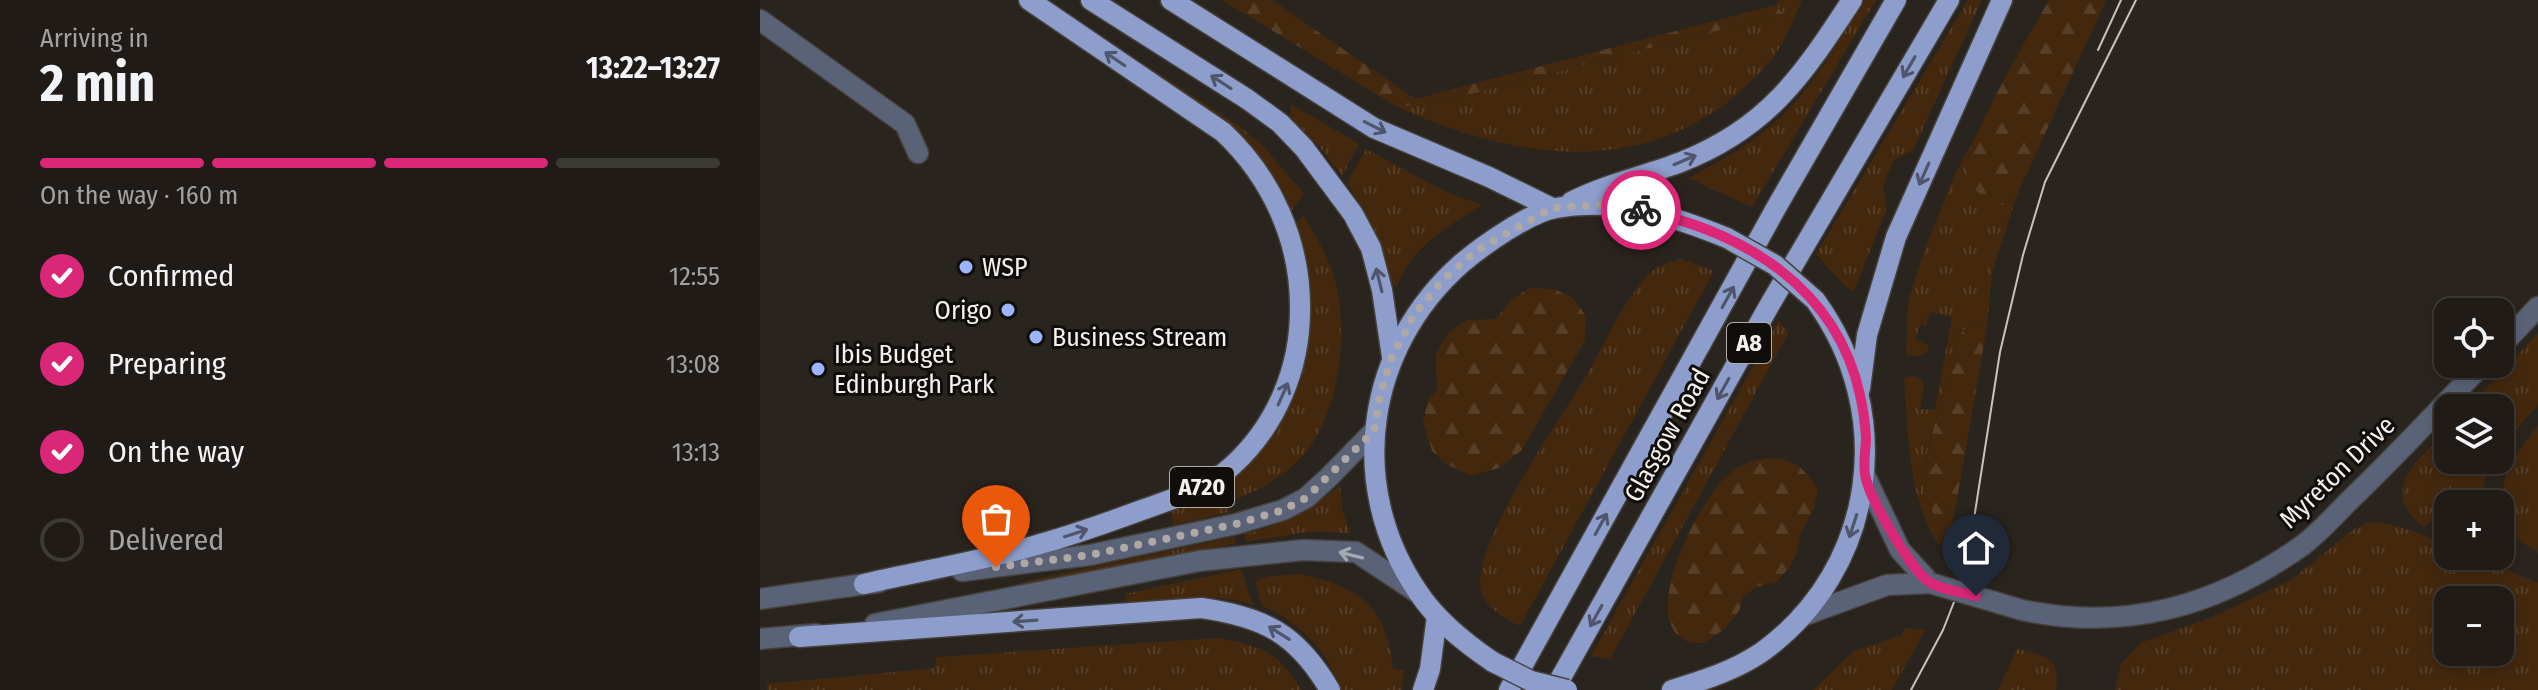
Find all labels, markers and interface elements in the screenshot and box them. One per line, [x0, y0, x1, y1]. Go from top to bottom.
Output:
text: Arriving in [40, 23, 149, 54]
text: 13:22–13:27 [586, 50, 720, 86]
one-way arrow [1104, 51, 1126, 67]
text: 2 min [40, 52, 155, 115]
one-way arrow [1901, 55, 1917, 78]
one-way arrow [1210, 74, 1233, 90]
one-way arrow [1362, 120, 1386, 135]
one-way arrow [1672, 152, 1697, 166]
one-way arrow [1916, 161, 1931, 185]
courier [1601, 170, 1681, 250]
text: On the way · 160 m [40, 180, 238, 211]
icon: bike [1619, 188, 1663, 232]
place label: WSP [982, 252, 1028, 283]
icon: check [40, 254, 84, 298]
text: Confirmed [108, 258, 234, 294]
marker: WSP [957, 258, 975, 276]
text: 12:55 [669, 261, 720, 292]
one-way arrow [1371, 268, 1386, 294]
one-way arrow [1720, 286, 1736, 309]
place label: Origo [935, 295, 992, 326]
map controls [2434, 298, 2514, 666]
button: locate [2434, 298, 2514, 378]
marker: Origo [999, 301, 1017, 319]
place label: Business Stream [1052, 322, 1227, 353]
road number: A8 [1727, 323, 1771, 363]
marker: Business Stream [1027, 328, 1045, 346]
place label: Ibis Budget Edinburgh Park [834, 339, 995, 400]
icon: check [40, 342, 84, 386]
text: Preparing [108, 346, 226, 382]
text: 13:08 [666, 349, 720, 380]
marker: Ibis Budget Edinburgh Park [809, 360, 827, 378]
street label: Glasgow Road [1618, 363, 1717, 507]
one-way arrow [1715, 377, 1731, 400]
one-way arrow [1276, 382, 1291, 407]
button: layers [2434, 394, 2514, 474]
street label: Myreton Drive [2273, 410, 2401, 535]
icon: check [40, 430, 84, 474]
text: On the way [108, 434, 244, 470]
text: 13:13 [672, 437, 720, 468]
road number: A720 [1170, 467, 1234, 507]
pin [962, 485, 1030, 567]
button: + [2434, 490, 2514, 570]
icon: bag [974, 497, 1018, 541]
one-way arrow [1593, 513, 1609, 536]
one-way arrow [1845, 514, 1860, 539]
pin [1942, 514, 2010, 596]
text: Delivered [108, 522, 224, 558]
one-way arrow [1063, 524, 1088, 539]
icon: home [1954, 526, 1998, 570]
one-way arrow [1339, 546, 1364, 561]
button: − [2434, 586, 2514, 666]
one-way arrow [1588, 604, 1604, 627]
one-way arrow [1012, 614, 1039, 629]
one-way arrow [1268, 625, 1291, 641]

